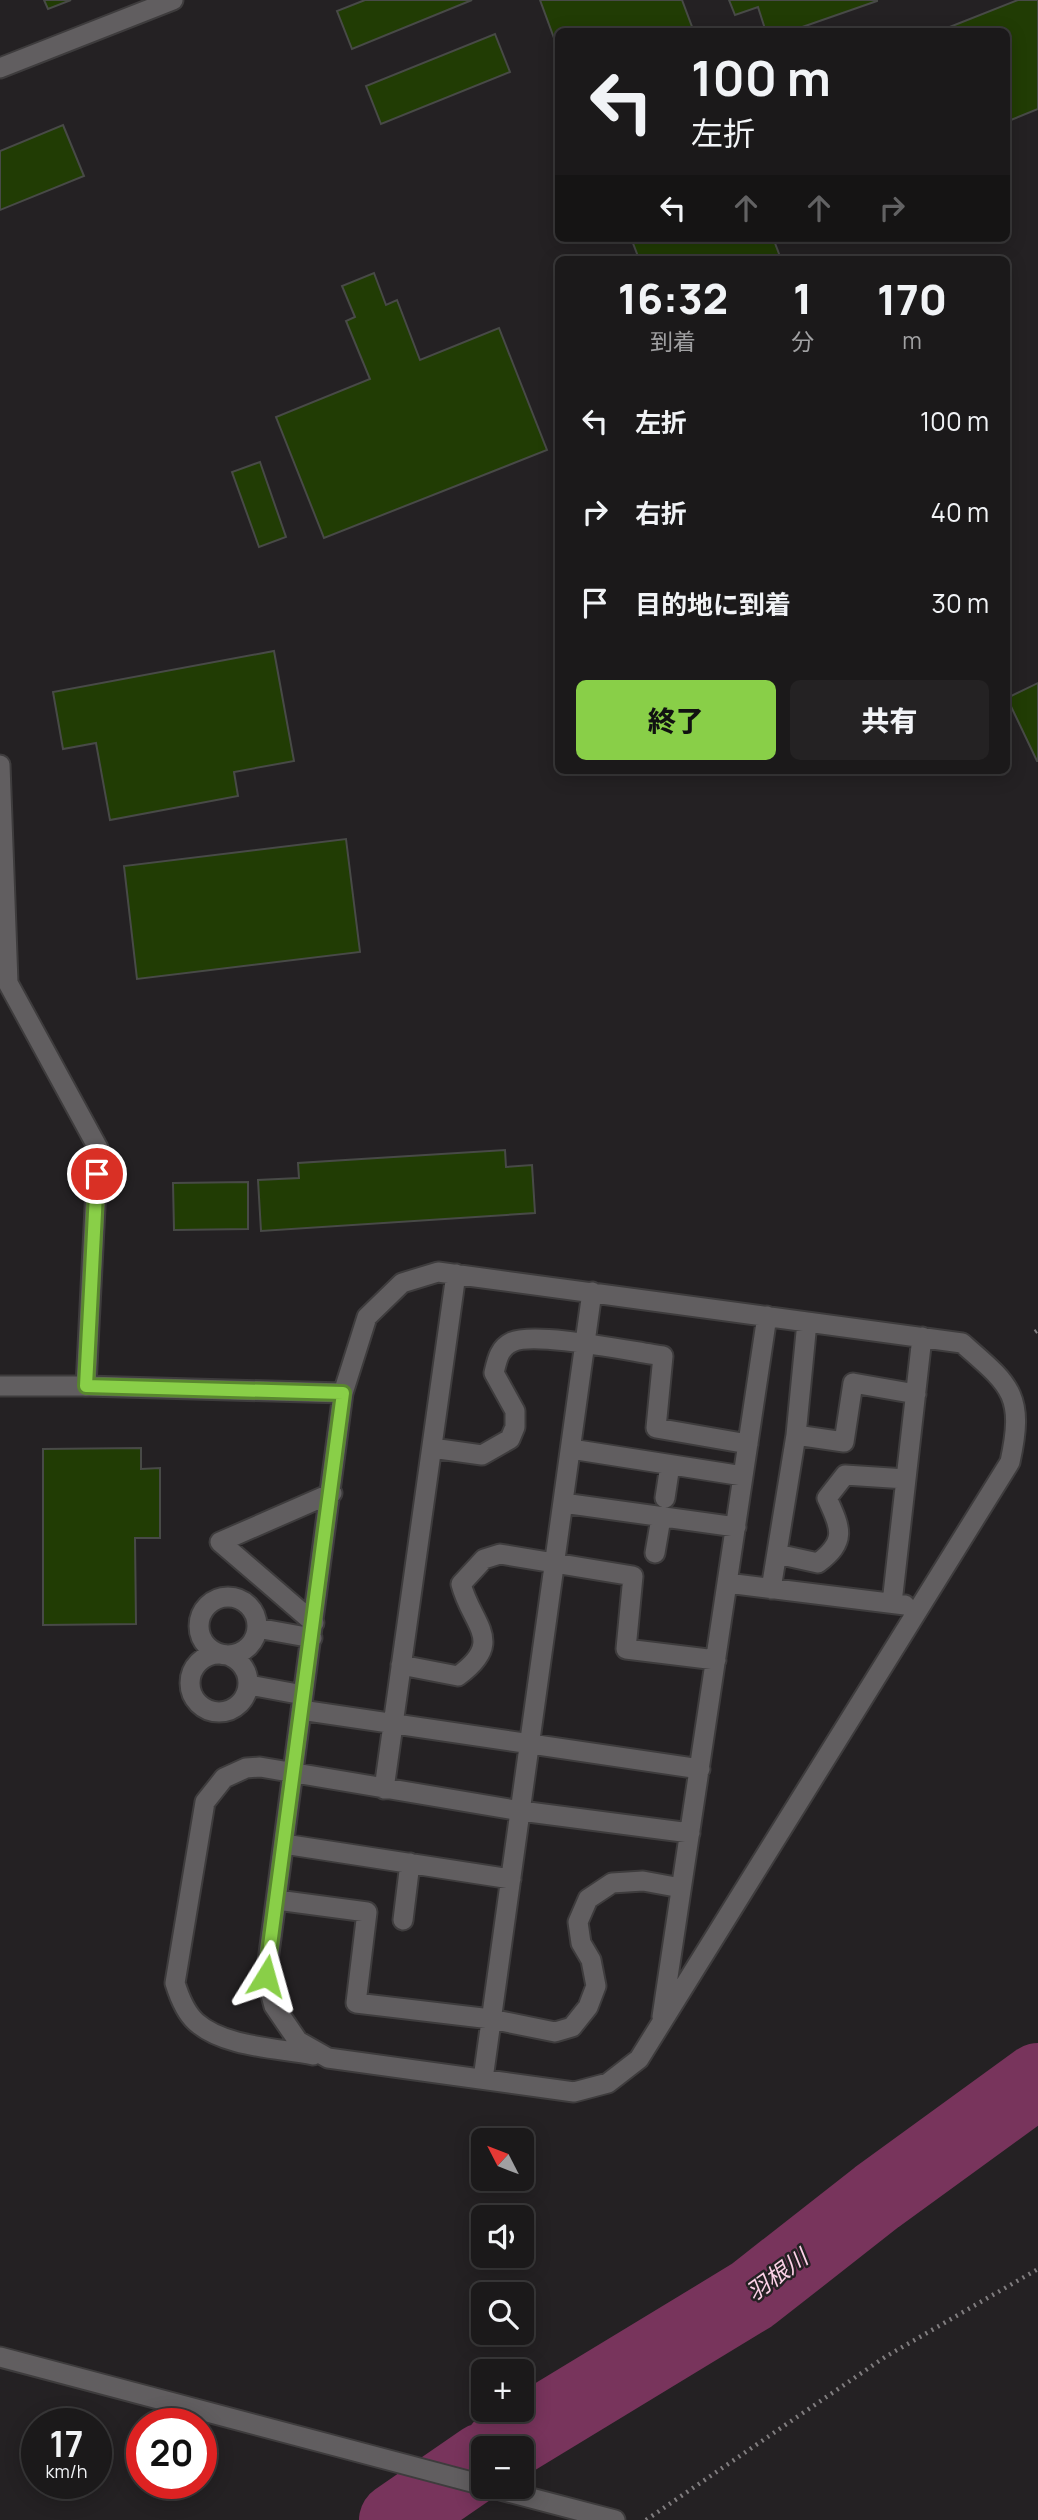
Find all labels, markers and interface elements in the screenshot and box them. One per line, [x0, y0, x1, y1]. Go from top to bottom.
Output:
text: 100 m [691, 44, 831, 111]
icon: left [576, 56, 667, 147]
text: 左折 [691, 111, 755, 155]
icon: left [654, 189, 692, 227]
icon: ahead [727, 189, 765, 227]
icon: ahead [800, 189, 838, 227]
icon: right [873, 189, 911, 227]
text: 16:32 [618, 269, 728, 327]
text: 1 [793, 269, 812, 327]
text: 170 [877, 270, 947, 328]
text: m [902, 324, 922, 356]
text: 到着 [650, 325, 696, 357]
text: 分 [791, 325, 814, 357]
icon: left [576, 402, 614, 440]
text: 100 m [920, 403, 989, 439]
text: 左折 [635, 404, 687, 440]
icon: right [576, 493, 614, 531]
text: 40 m [931, 494, 989, 530]
text: 右折 [635, 495, 687, 531]
icon: arrive [576, 584, 614, 622]
text: 30 m [932, 585, 989, 621]
text: 目的地に到着 [635, 586, 791, 622]
button: 終了 [576, 680, 776, 760]
button: 共有 [790, 680, 989, 760]
pin [67, 1144, 127, 1204]
icon: arrive [78, 1155, 116, 1193]
position arrow [229, 1939, 303, 2013]
north arrow [471, 2128, 534, 2191]
map controls [471, 2128, 534, 2499]
button: sound [471, 2205, 534, 2268]
water label: 羽根川 [739, 2239, 816, 2307]
button: search [471, 2282, 534, 2345]
button: + [471, 2359, 534, 2422]
speed limit sign: 20 [126, 2408, 217, 2499]
text: 17 [49, 2420, 84, 2468]
button: − [471, 2436, 534, 2499]
text: km/h [46, 2459, 87, 2483]

